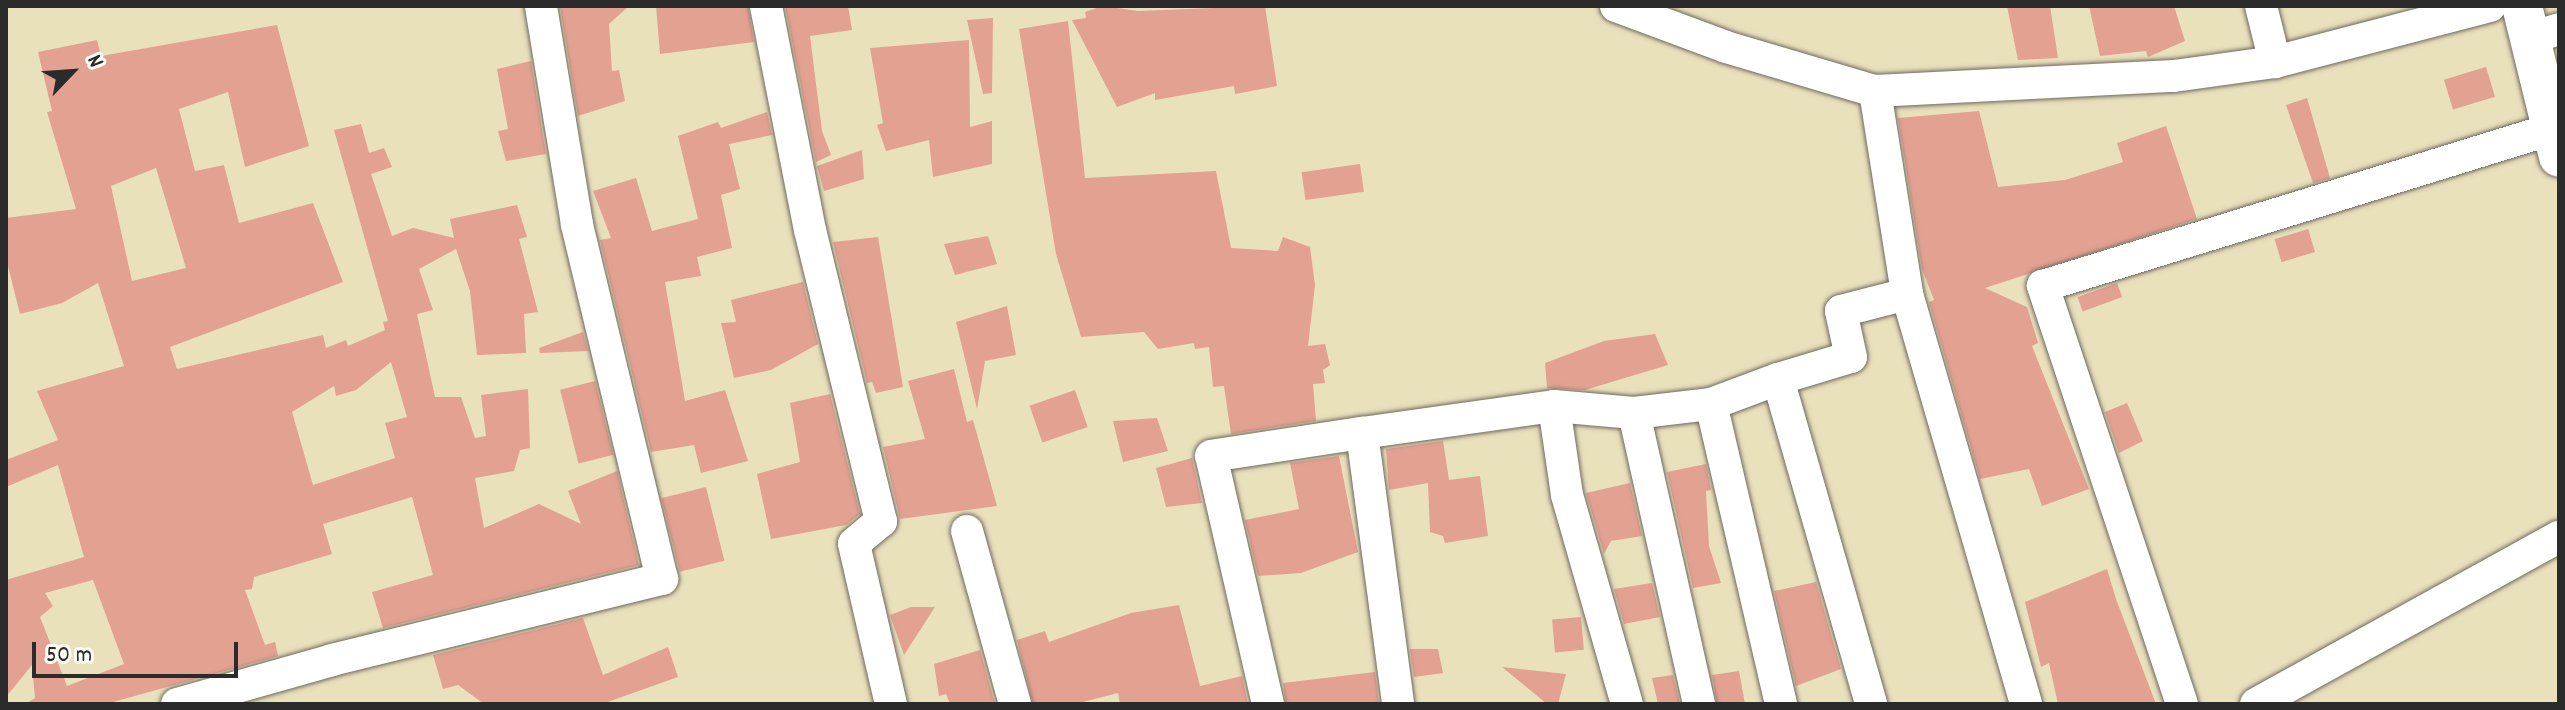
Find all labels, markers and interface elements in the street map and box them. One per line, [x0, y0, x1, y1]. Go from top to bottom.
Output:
north arrow [32, 32, 112, 112]
text: N [78, 50, 111, 73]
scale bar [36, 626, 242, 676]
text: 50 m [46, 639, 92, 673]

